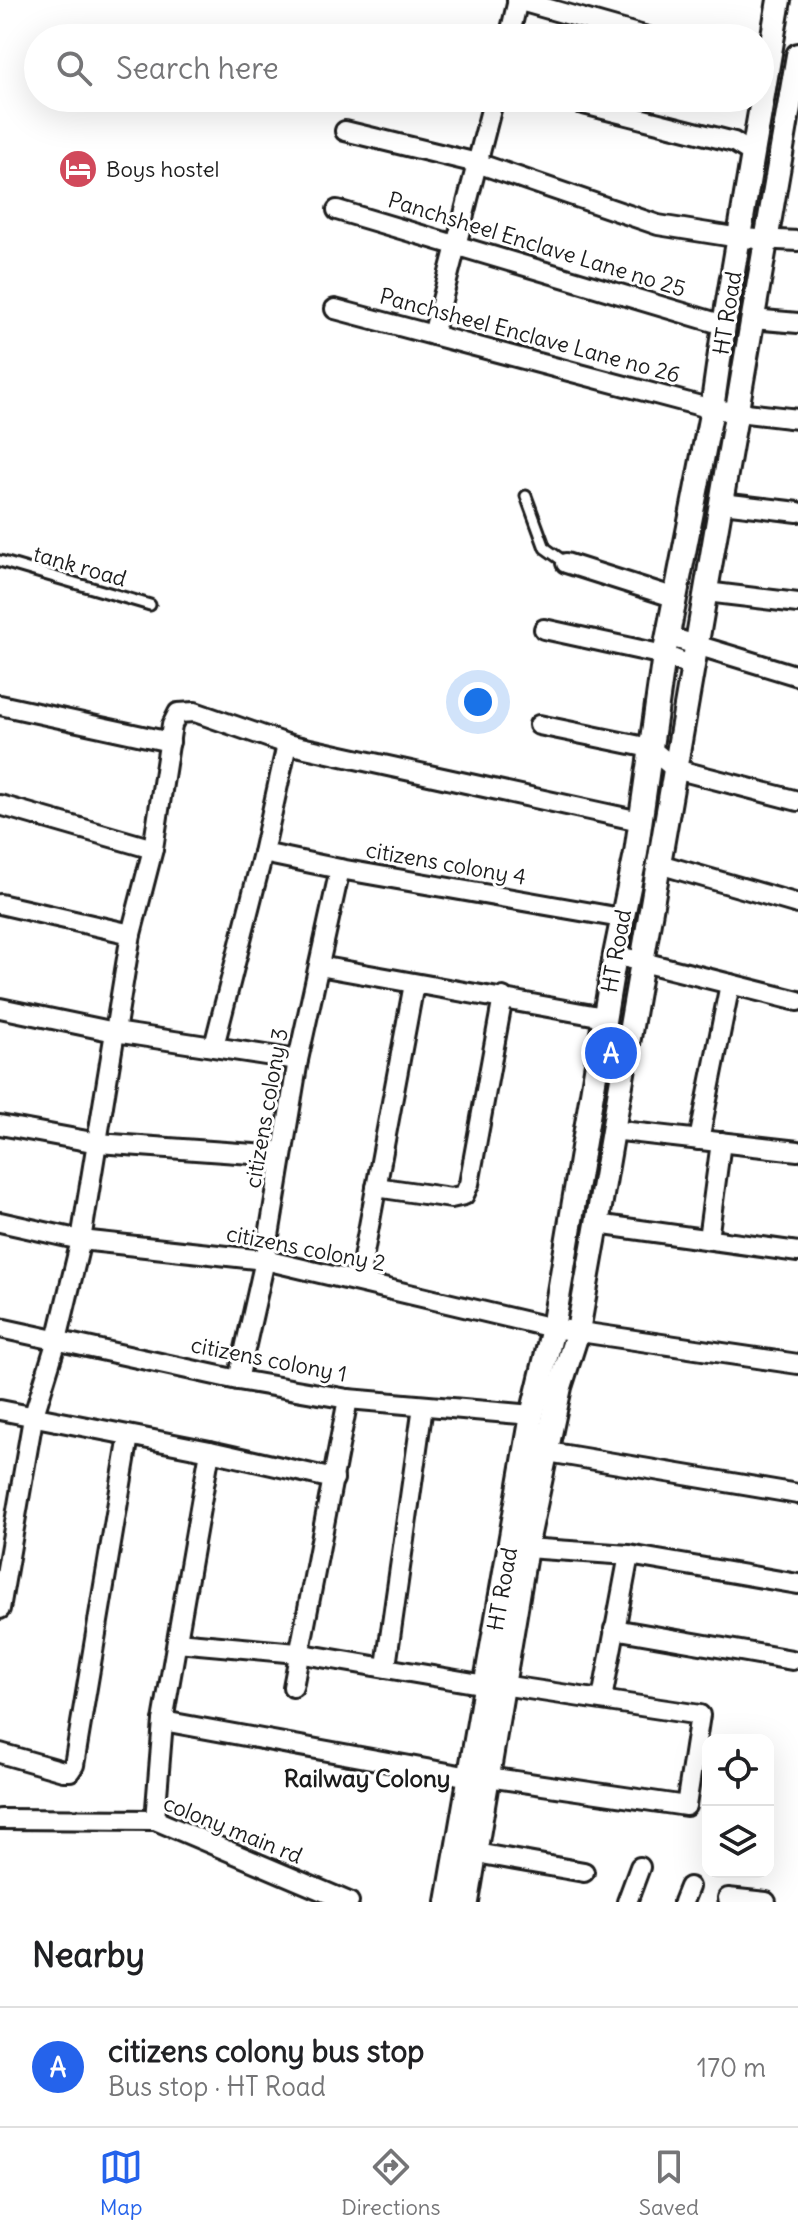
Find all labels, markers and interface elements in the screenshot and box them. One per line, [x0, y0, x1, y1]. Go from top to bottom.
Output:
search box [24, 24, 774, 112]
icon: search [52, 46, 96, 90]
text: Search here [116, 49, 279, 87]
hotel icon: Boys hostel [57, 148, 99, 190]
place label: Boys hostel [106, 155, 220, 183]
street label: Panchsheel Enclave Lane no 25 [385, 185, 689, 303]
street label: HT Road [707, 269, 747, 357]
street label: Panchsheel Enclave Lane no 26 [377, 281, 683, 389]
street label: tank road [30, 539, 130, 593]
your location [458, 682, 498, 722]
street label: citizens colony 4 [364, 835, 528, 891]
street label: HT Road [595, 907, 637, 995]
pin: A [585, 1023, 637, 1083]
street label: citizens colony 3 [238, 1026, 294, 1190]
street label: citizens colony 2 [224, 1219, 388, 1277]
street label: citizens colony 1 [189, 1330, 349, 1388]
street label: HT Road [481, 1545, 523, 1633]
map controls [702, 1734, 774, 1878]
button: locate [702, 1734, 774, 1806]
district label: Railway Colony [284, 1763, 450, 1793]
street label: colony main rd [159, 1788, 307, 1870]
button: layers [702, 1806, 774, 1878]
text: Nearby [32, 1933, 145, 1976]
text: citizens colony bus stop [108, 2032, 424, 2070]
text: A [50, 2051, 66, 2084]
text: 170 m [697, 2051, 766, 2084]
text: Bus stop · HT Road [108, 2070, 326, 2103]
tab: Map [99, 2145, 143, 2221]
tab: Directions [341, 2145, 441, 2221]
tab: Saved [639, 2145, 699, 2221]

